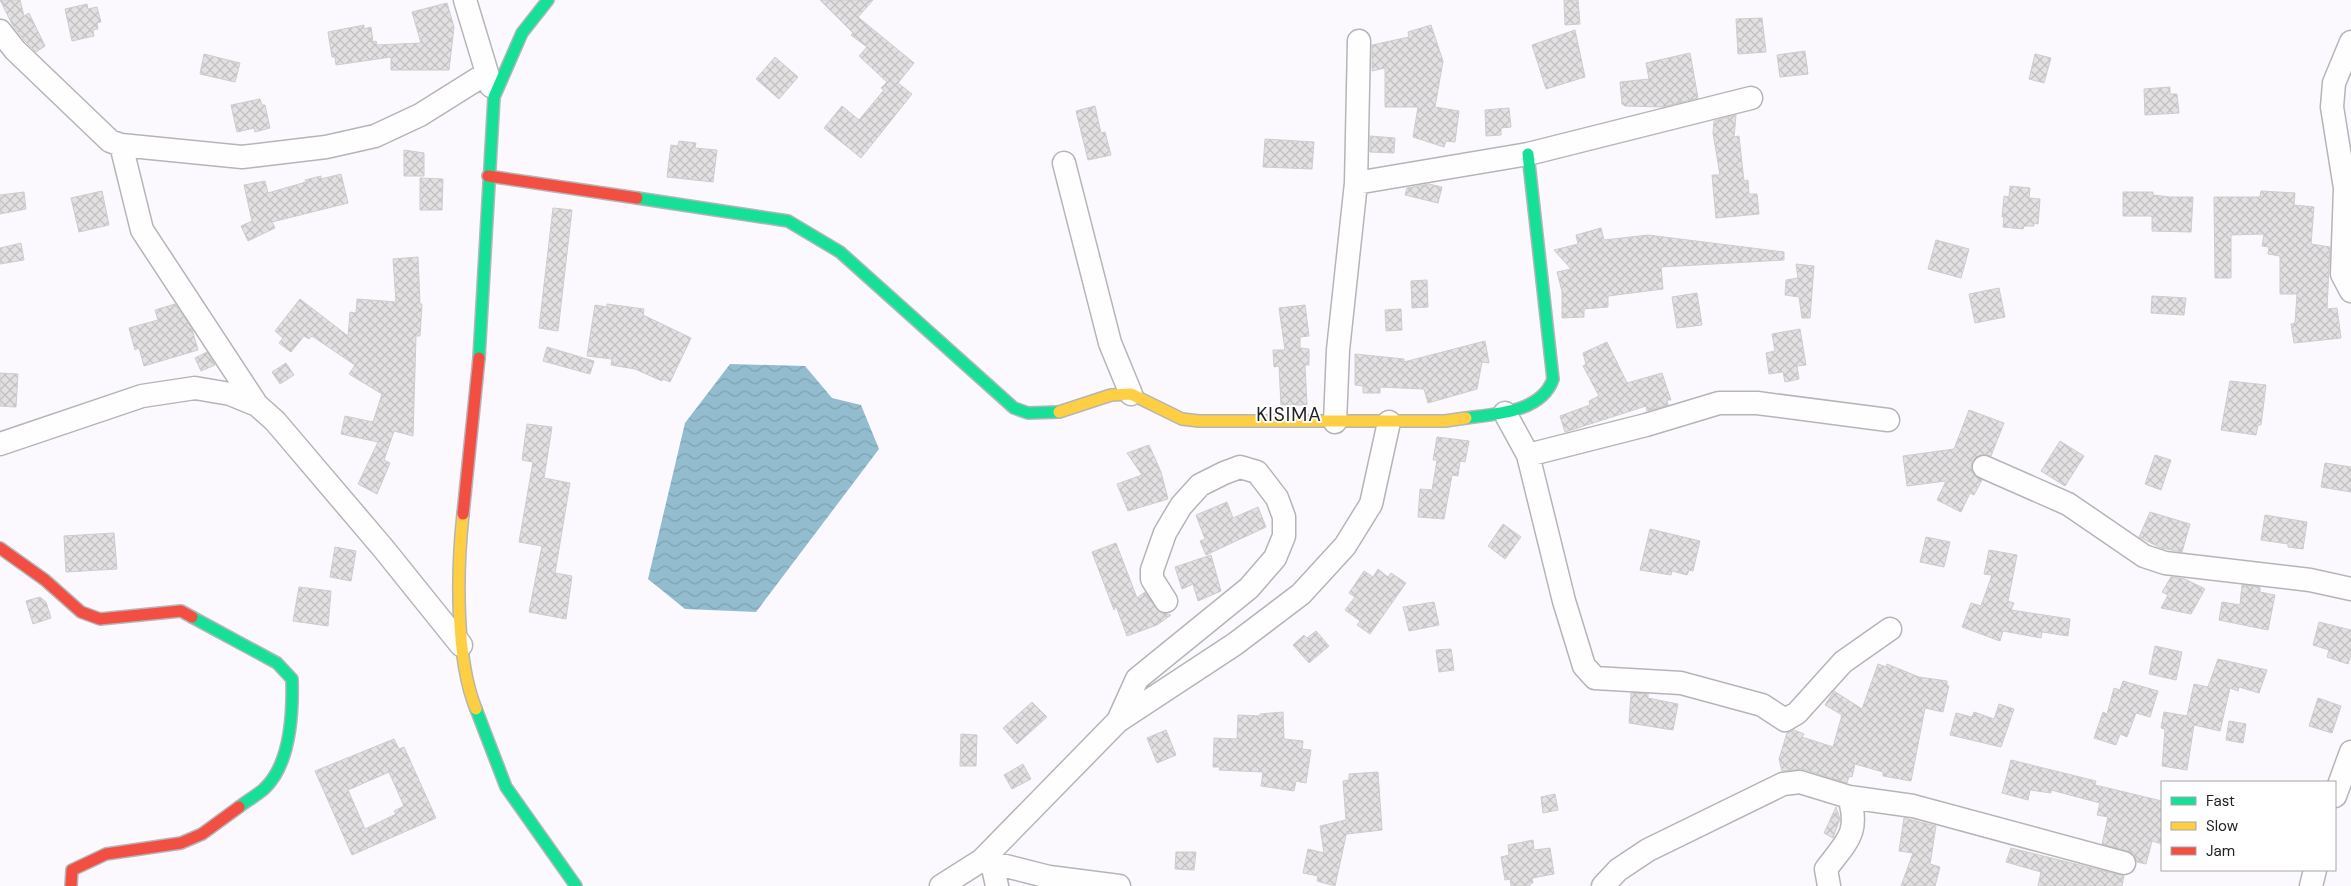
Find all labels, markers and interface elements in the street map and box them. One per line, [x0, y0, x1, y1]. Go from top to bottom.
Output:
district label: KISIMA [1256, 402, 1322, 427]
legend [2161, 781, 2336, 871]
text: Fast [2206, 791, 2235, 811]
text: Slow [2206, 816, 2239, 836]
text: Jam [2206, 841, 2235, 861]

